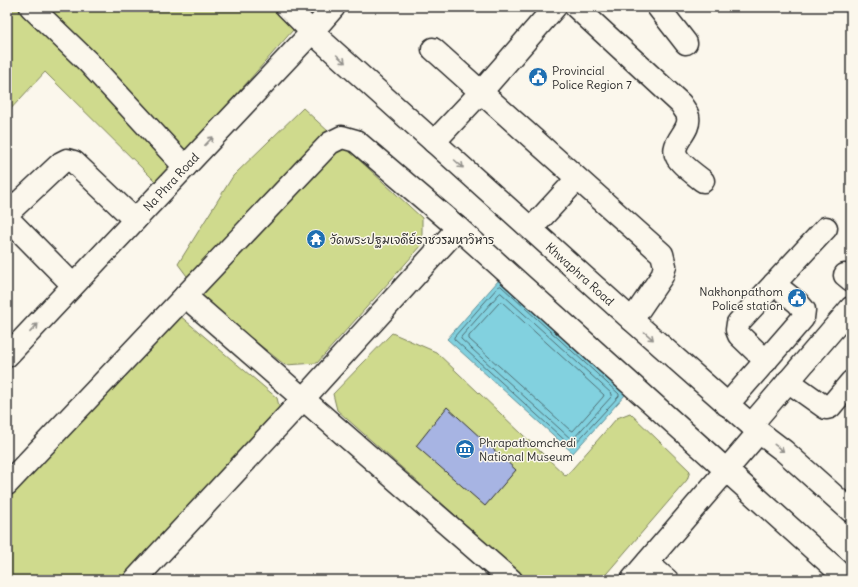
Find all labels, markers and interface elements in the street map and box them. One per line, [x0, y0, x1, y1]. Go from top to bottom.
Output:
one-way arrow [336, 54, 347, 63]
place label: Provincial Police Region 7 [552, 63, 632, 92]
public building icon: Provincial Police Region 7 [527, 66, 549, 88]
one-way arrow [204, 136, 214, 146]
street label: Na Phra Road [140, 150, 202, 214]
one-way arrow [454, 159, 464, 169]
temple icon: วัดพระปฐมเจดีย์ราชวรมหาวิหาร [305, 228, 327, 250]
place label: วัดพระปฐมเจดีย์ราชวรมหาวิหาร [330, 232, 494, 248]
street label: Khwaphra Road [543, 239, 617, 309]
place label: Nakhonpathom Police station [699, 284, 783, 313]
public building icon: Nakhonpathom Police station [786, 287, 808, 309]
one-way arrow [29, 323, 38, 333]
one-way arrow [644, 331, 654, 340]
place label: Phrapathomchedi National Museum [479, 435, 576, 464]
museum icon: Phrapathomchedi National Museum [454, 438, 476, 460]
one-way arrow [774, 443, 785, 452]

